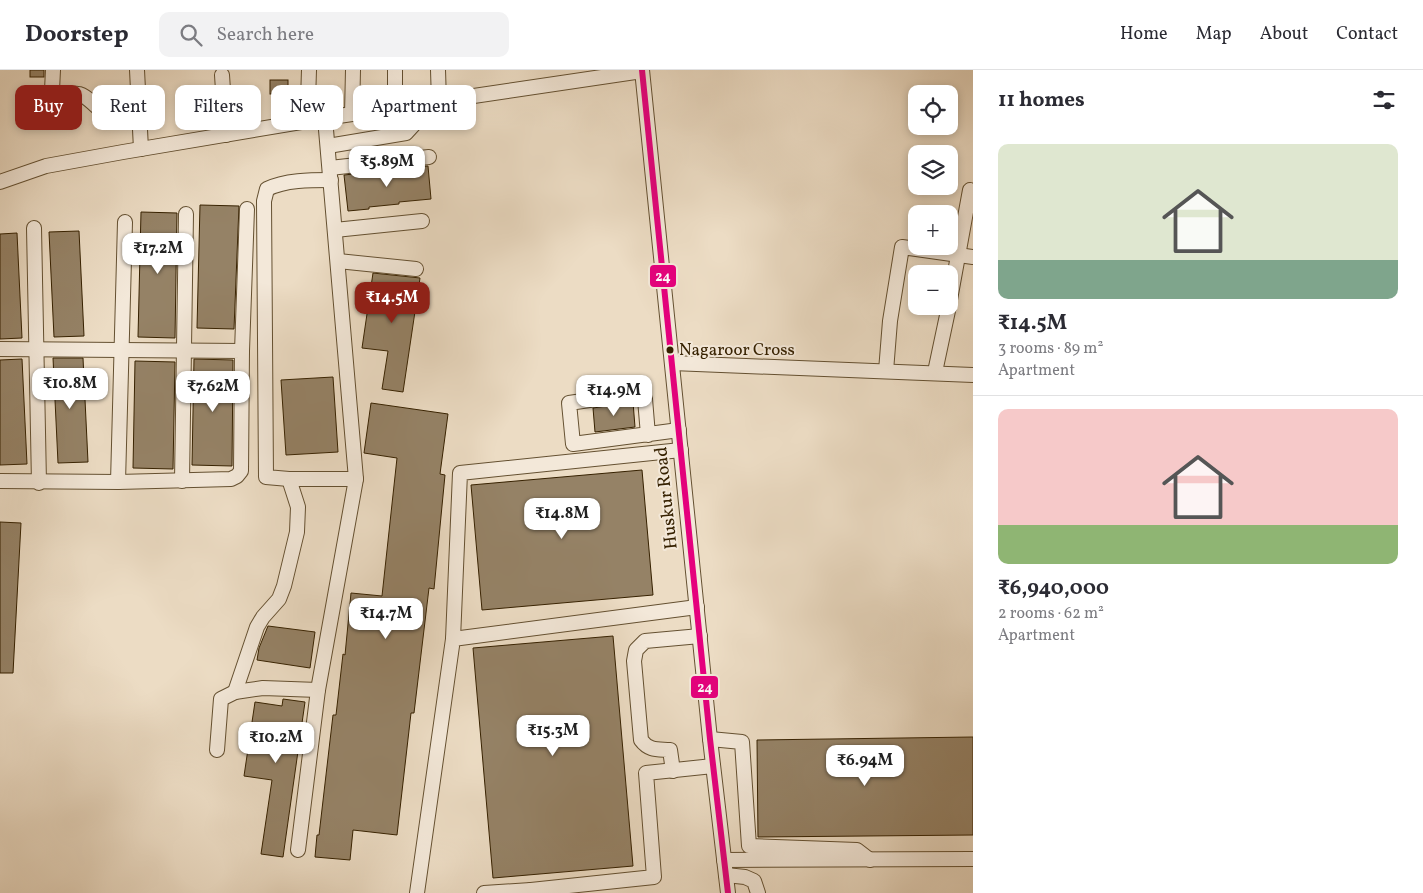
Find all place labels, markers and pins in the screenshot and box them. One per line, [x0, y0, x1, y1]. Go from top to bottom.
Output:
pin: ₹5.89M [346, 146, 428, 188]
pin: ₹17.2M [117, 232, 199, 275]
pin: ₹14.5M [351, 282, 433, 324]
place label: Nagaroor Cross [679, 339, 795, 362]
marker: Nagaroor Cross [665, 345, 675, 355]
pin: ₹10.8M [29, 368, 111, 410]
pin: ₹7.62M [172, 370, 254, 413]
pin: ₹14.9M [573, 374, 655, 417]
pin: ₹14.8M [521, 498, 603, 540]
pin: ₹14.7M [345, 598, 427, 640]
pin: ₹15.3M [512, 714, 594, 757]
pin: ₹10.2M [235, 722, 317, 764]
pin: ₹6.94M [824, 744, 906, 787]

